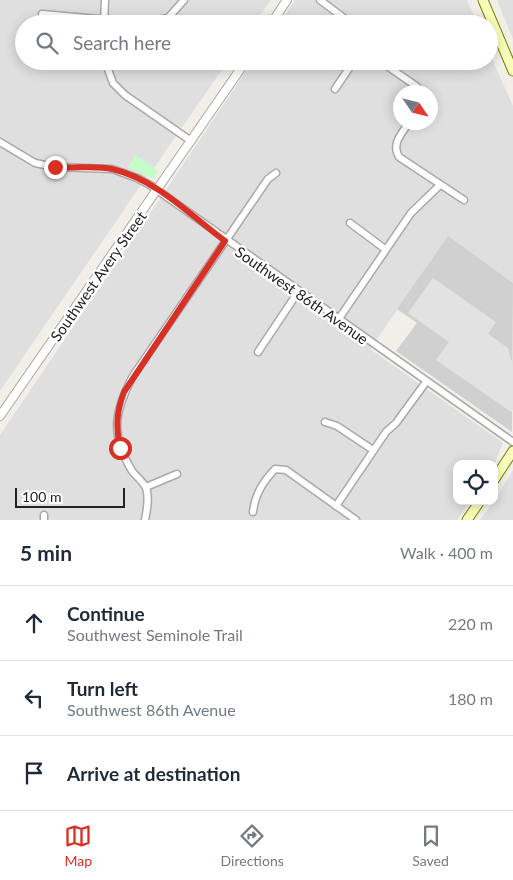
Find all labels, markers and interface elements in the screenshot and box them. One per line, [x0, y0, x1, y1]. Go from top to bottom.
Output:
search box [15, 15, 498, 70]
icon: search [33, 29, 61, 57]
text: Search here [73, 31, 171, 54]
north arrow [393, 85, 438, 130]
route end [44, 156, 67, 179]
street label: Southwest Avery Street [46, 207, 150, 345]
street label: Southwest 86th Avenue [232, 242, 372, 348]
route start [109, 437, 132, 460]
map controls [453, 460, 498, 505]
button: locate [453, 460, 498, 505]
scale bar [15, 485, 125, 508]
text: 100 m [22, 488, 61, 505]
text: 5 min [20, 540, 72, 565]
text: Walk · 400 m [400, 543, 493, 562]
text: Continue [67, 602, 145, 625]
icon: ahead [20, 609, 48, 637]
text: 220 m [448, 614, 493, 633]
text: Southwest Seminole Trail [67, 625, 243, 644]
text: Turn left [67, 677, 138, 700]
icon: left [20, 684, 48, 712]
text: 180 m [448, 689, 493, 708]
text: Southwest 86th Avenue [67, 700, 236, 719]
icon: arrive [20, 759, 48, 787]
text: Arrive at destination [67, 762, 240, 785]
tab: Map [64, 822, 92, 869]
tab: Directions [221, 822, 284, 869]
tab: Saved [412, 822, 449, 869]

